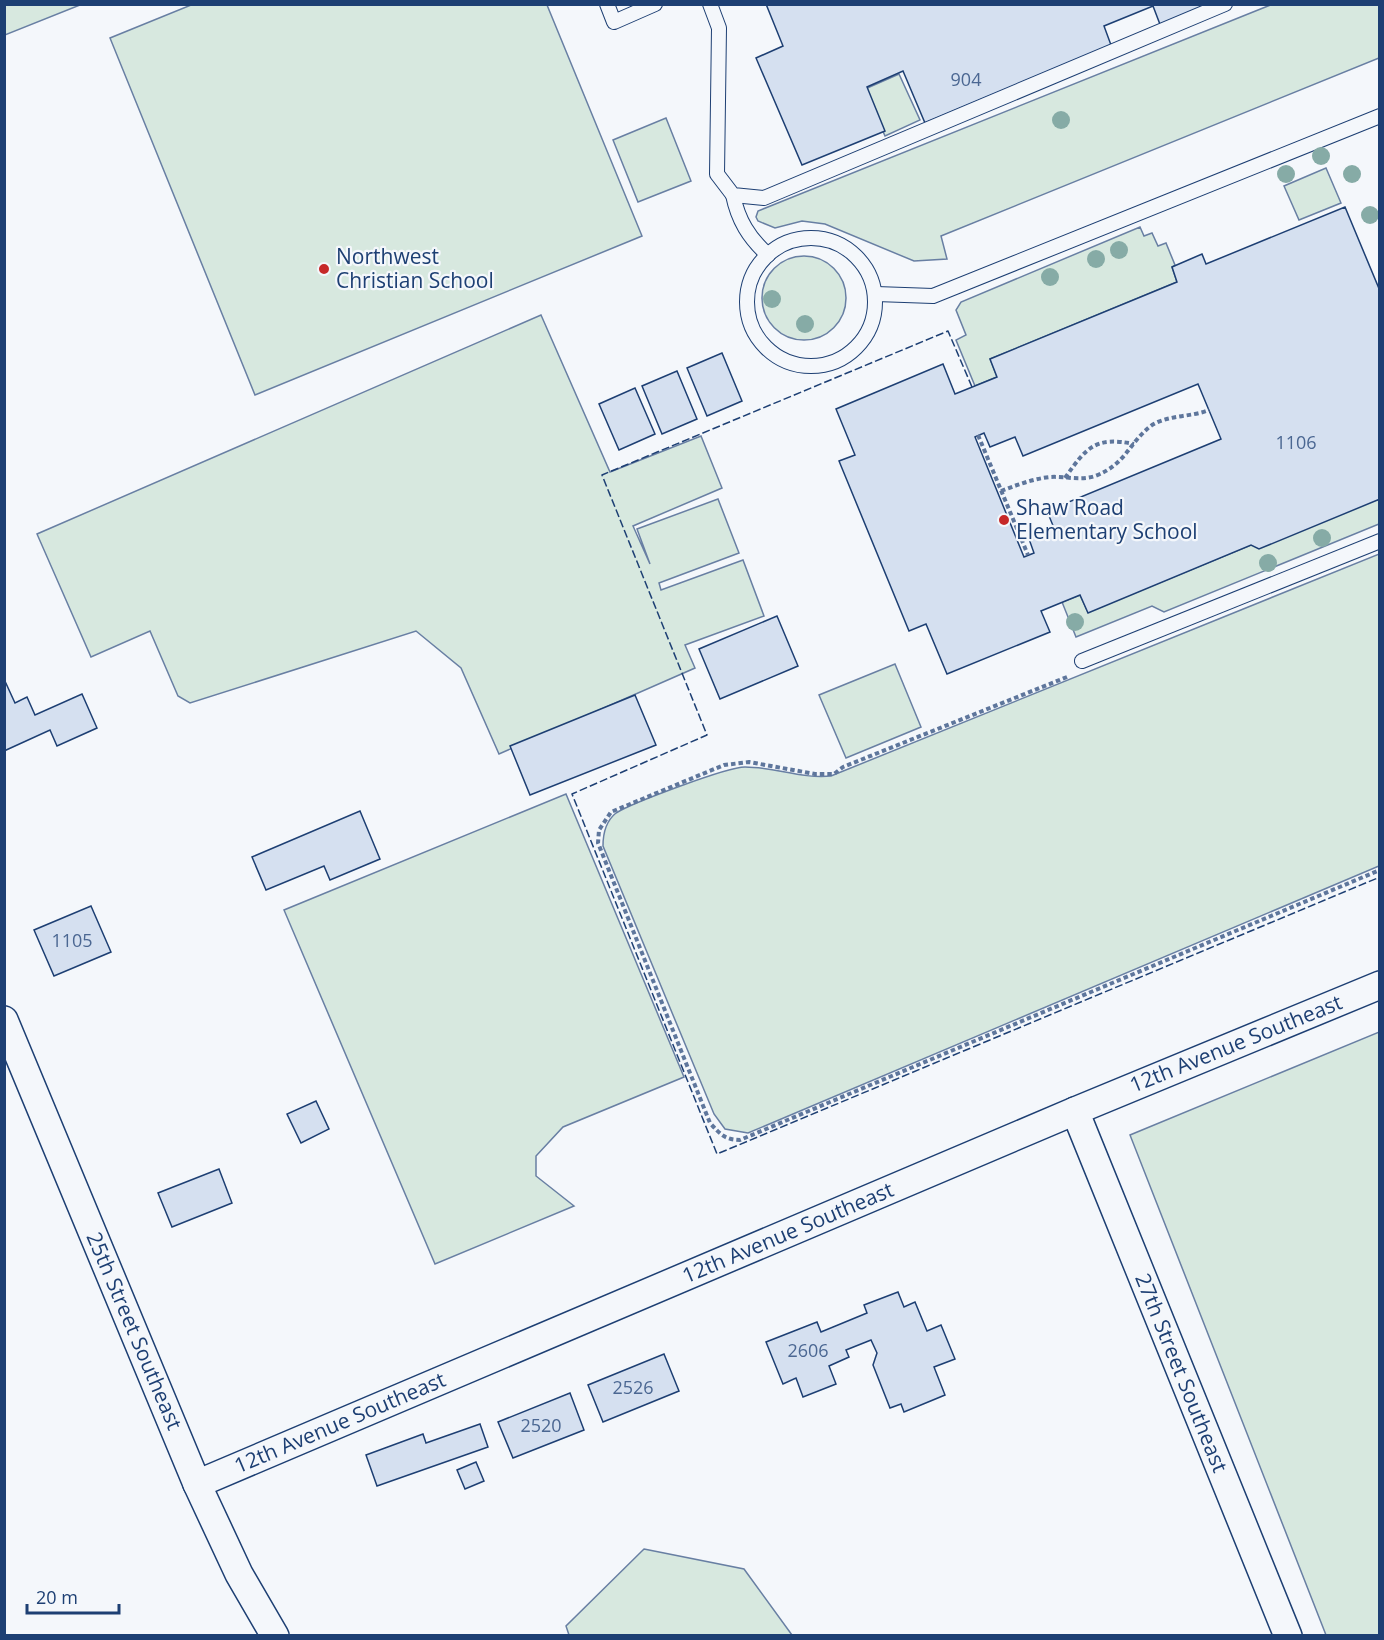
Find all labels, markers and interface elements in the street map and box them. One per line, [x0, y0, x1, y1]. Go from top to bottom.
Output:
house number: 904 [951, 67, 981, 91]
place label: Northwest Christian School [336, 242, 494, 294]
marker: Northwest Christian School [317, 262, 331, 276]
house number: 1106 [1275, 430, 1317, 454]
place label: Shaw Road Elementary School [1016, 493, 1198, 545]
marker: Shaw Road Elementary School [997, 513, 1011, 527]
house number: 1105 [51, 928, 93, 952]
street label: 12th Avenue Southeast [1125, 988, 1346, 1099]
street label: 12th Avenue Southeast [678, 1175, 897, 1289]
street label: 25th Street Southeast [81, 1227, 189, 1434]
street label: 27th Street Southeast [1129, 1269, 1235, 1476]
house number: 2606 [787, 1338, 829, 1362]
street label: 12th Avenue Southeast [230, 1365, 449, 1479]
house number: 2526 [612, 1375, 654, 1399]
house number: 2520 [520, 1413, 562, 1437]
scale bar [27, 1577, 118, 1615]
text: 20 m [36, 1585, 78, 1609]

